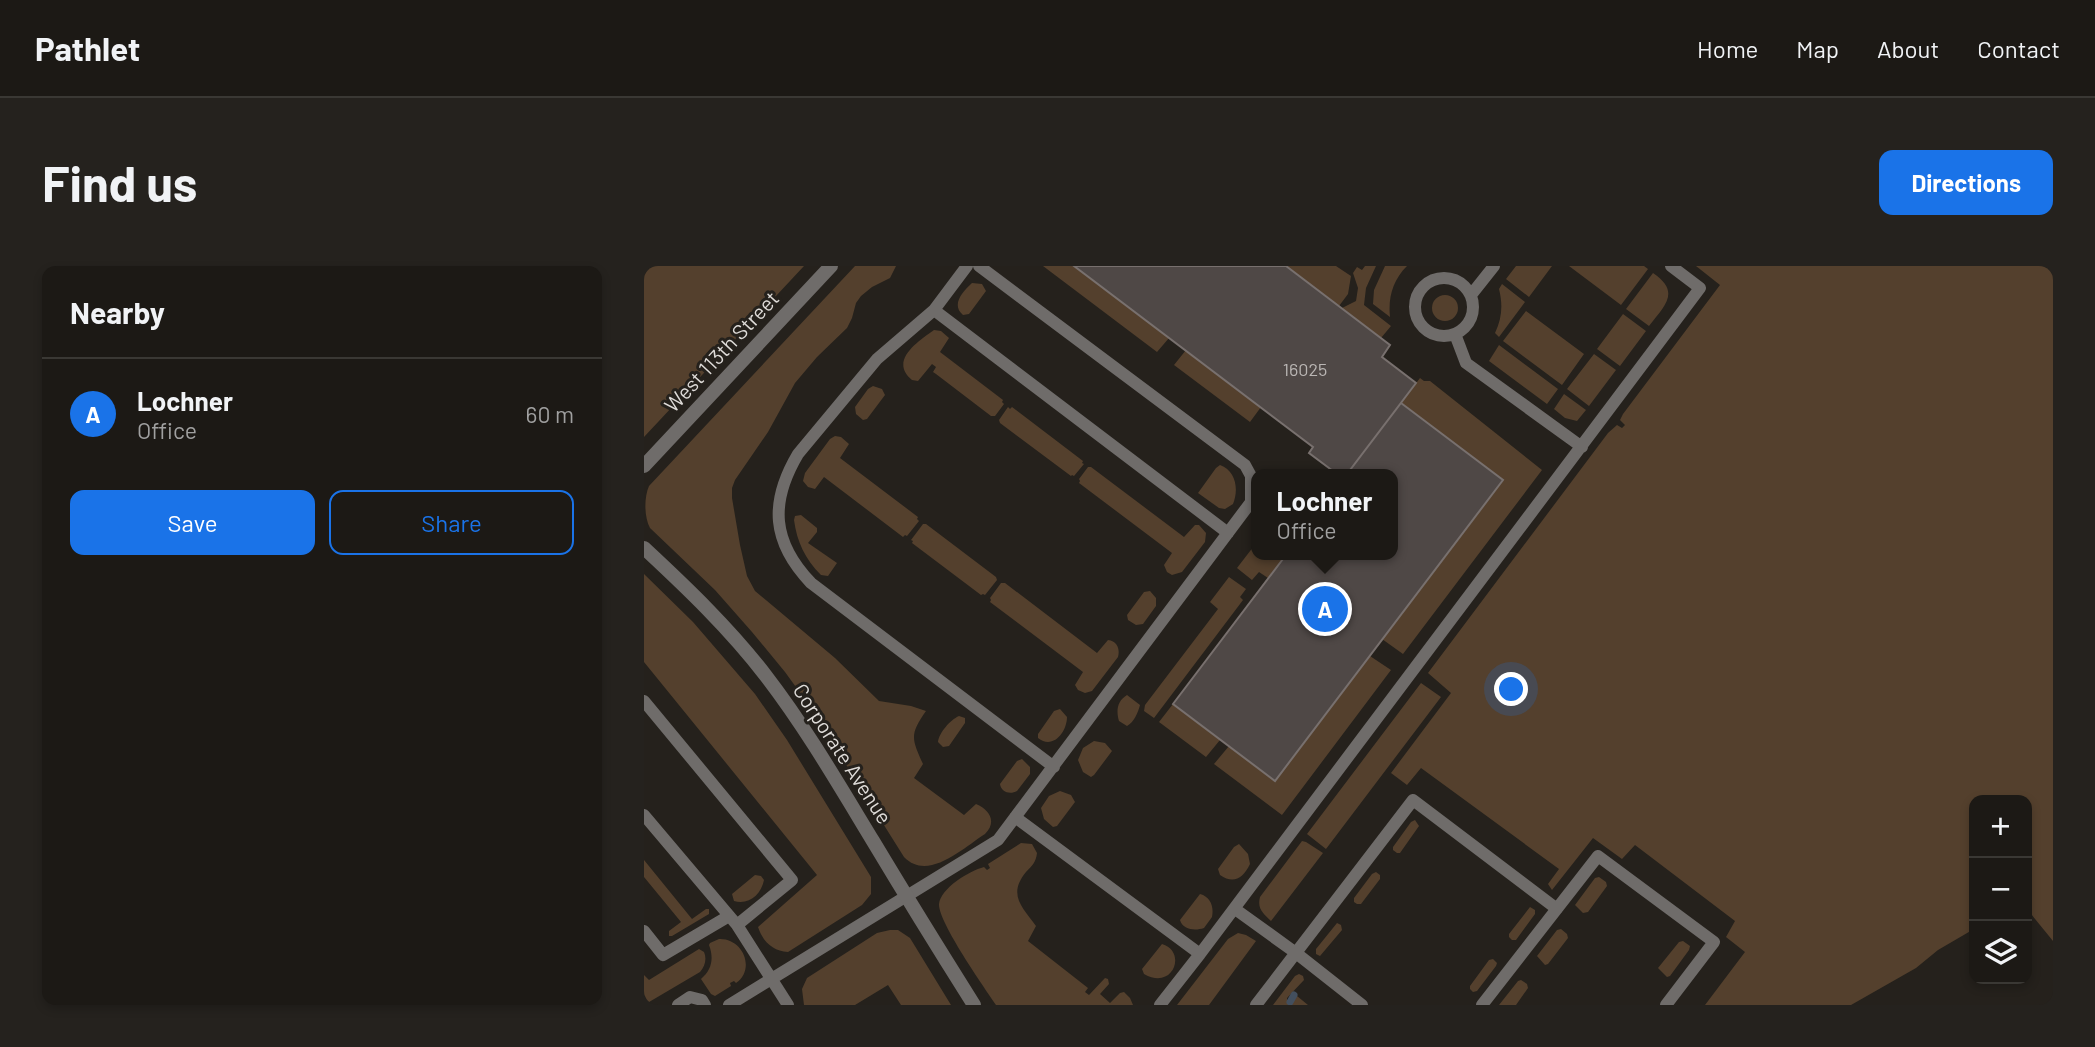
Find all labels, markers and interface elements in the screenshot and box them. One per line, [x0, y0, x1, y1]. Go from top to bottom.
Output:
text: Pathlet [35, 28, 140, 68]
text: Home [1697, 34, 1758, 63]
text: Map [1796, 34, 1839, 63]
text: About [1877, 34, 1939, 63]
text: Contact [1977, 34, 2060, 63]
button: Directions [1879, 150, 2053, 215]
text: Find us [42, 153, 197, 212]
street label: West 113th Street [658, 285, 783, 417]
text: Nearby [70, 294, 165, 330]
house number: 16025 [1283, 358, 1327, 380]
text: Lochner [137, 385, 233, 416]
text: A [85, 400, 101, 428]
text: 60 m [526, 400, 574, 428]
text: Office [137, 416, 197, 444]
popup [1251, 469, 1398, 560]
text: Lochner [1277, 485, 1372, 516]
button: Save [70, 490, 315, 555]
button: Share [329, 490, 574, 555]
text: Office [1277, 516, 1337, 544]
pin: A [1302, 583, 1348, 635]
your location [1494, 672, 1528, 706]
street label: Corporate Avenue [789, 678, 898, 828]
map controls [1969, 795, 2032, 984]
button: + [1969, 795, 2032, 858]
button: − [1969, 858, 2032, 921]
button: layers [1969, 921, 2032, 984]

